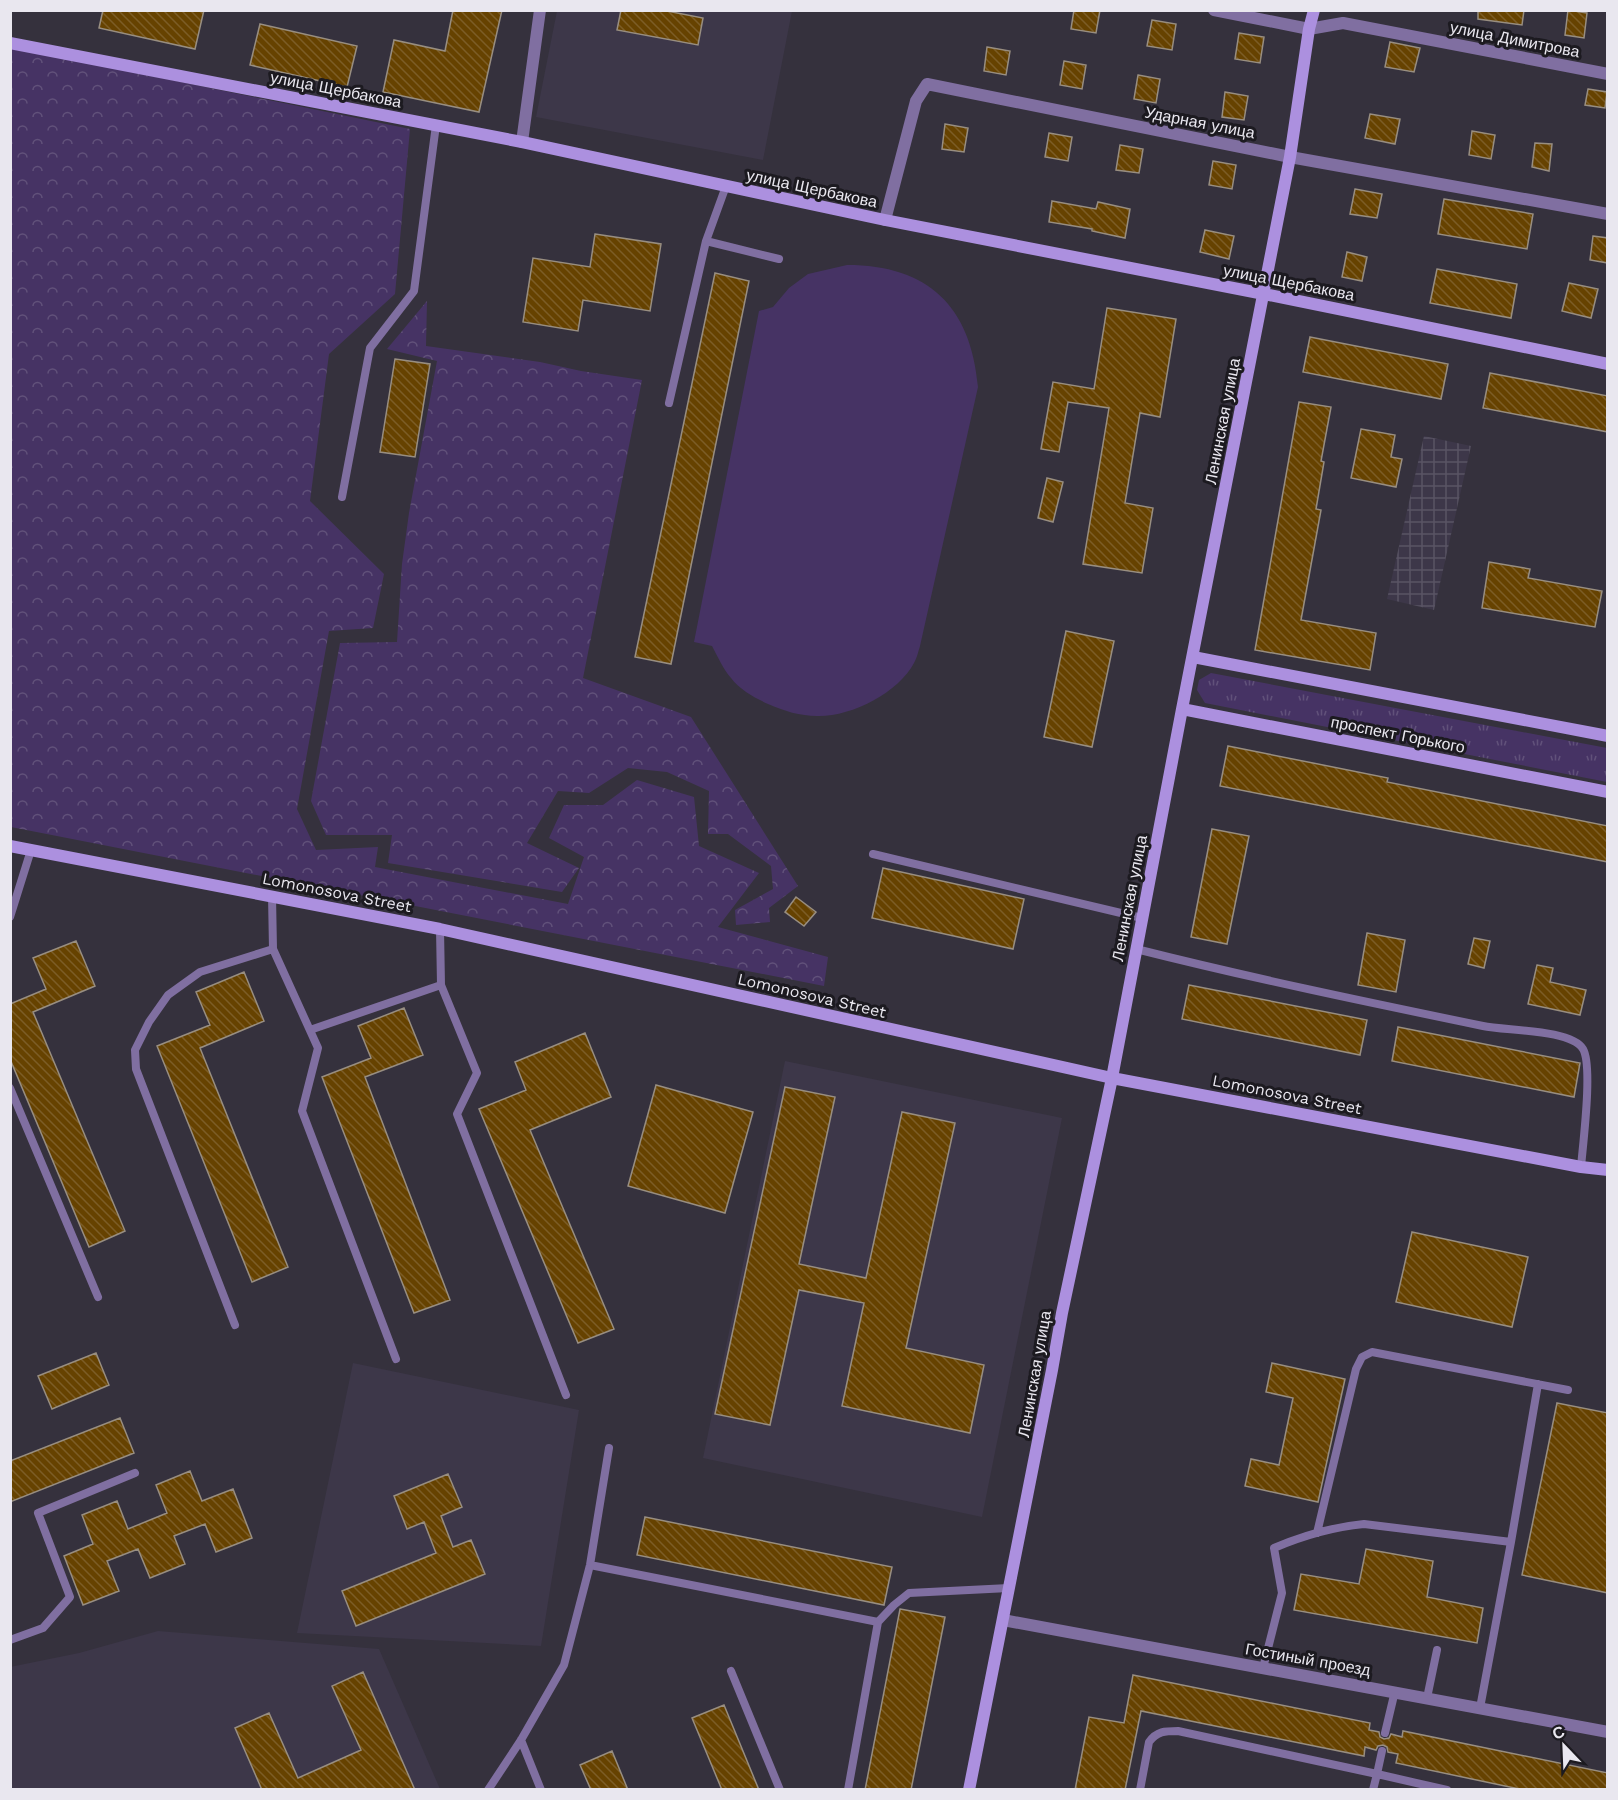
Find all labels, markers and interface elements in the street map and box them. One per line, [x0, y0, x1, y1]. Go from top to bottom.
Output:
street label: улица Димитрова [1449, 18, 1581, 61]
street label: улица Щербакова [269, 67, 403, 112]
street label: Ударная улица [1143, 102, 1257, 143]
street label: улица Щербакова [745, 165, 879, 212]
street label: улица Щербакова [1222, 260, 1356, 305]
street label: Ленинская улица [1201, 356, 1244, 486]
street label: проспект Горького [1329, 712, 1467, 757]
street label: Ленинская улица [1108, 833, 1151, 963]
street label: Lomonosova Street [261, 869, 413, 916]
street label: Lomonosova Street [736, 969, 888, 1022]
street label: Lomonosova Street [1211, 1071, 1363, 1118]
street label: Ленинская улица [1014, 1309, 1055, 1439]
street label: Гостиный проезд [1244, 1639, 1373, 1680]
north arrow [1534, 1716, 1594, 1776]
text: С [1549, 1721, 1568, 1744]

